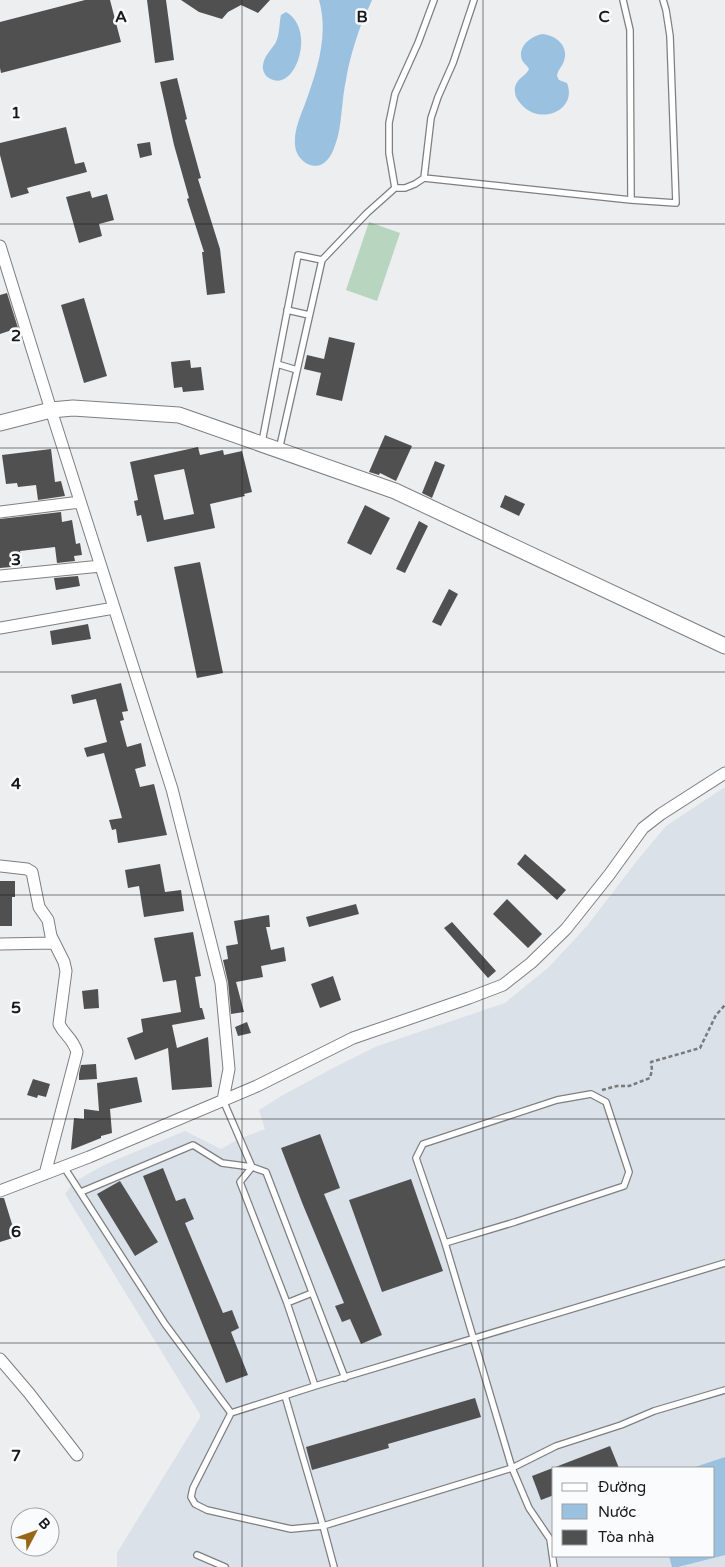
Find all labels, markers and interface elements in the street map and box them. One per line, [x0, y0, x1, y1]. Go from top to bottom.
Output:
text: A [115, 7, 127, 27]
text: B [356, 7, 368, 27]
text: C [598, 7, 610, 27]
text: 1 [11, 103, 21, 123]
text: 2 [11, 326, 21, 346]
text: 3 [11, 550, 21, 570]
text: 4 [11, 774, 21, 794]
text: 5 [11, 998, 21, 1018]
text: 6 [11, 1222, 21, 1242]
text: 7 [11, 1446, 21, 1466]
legend [552, 1467, 715, 1557]
text: Đường [598, 1478, 646, 1496]
text: Nước [598, 1503, 636, 1521]
north arrow [10, 1507, 60, 1557]
text: B [35, 1515, 54, 1533]
text: Tòa nhà [598, 1528, 654, 1546]

